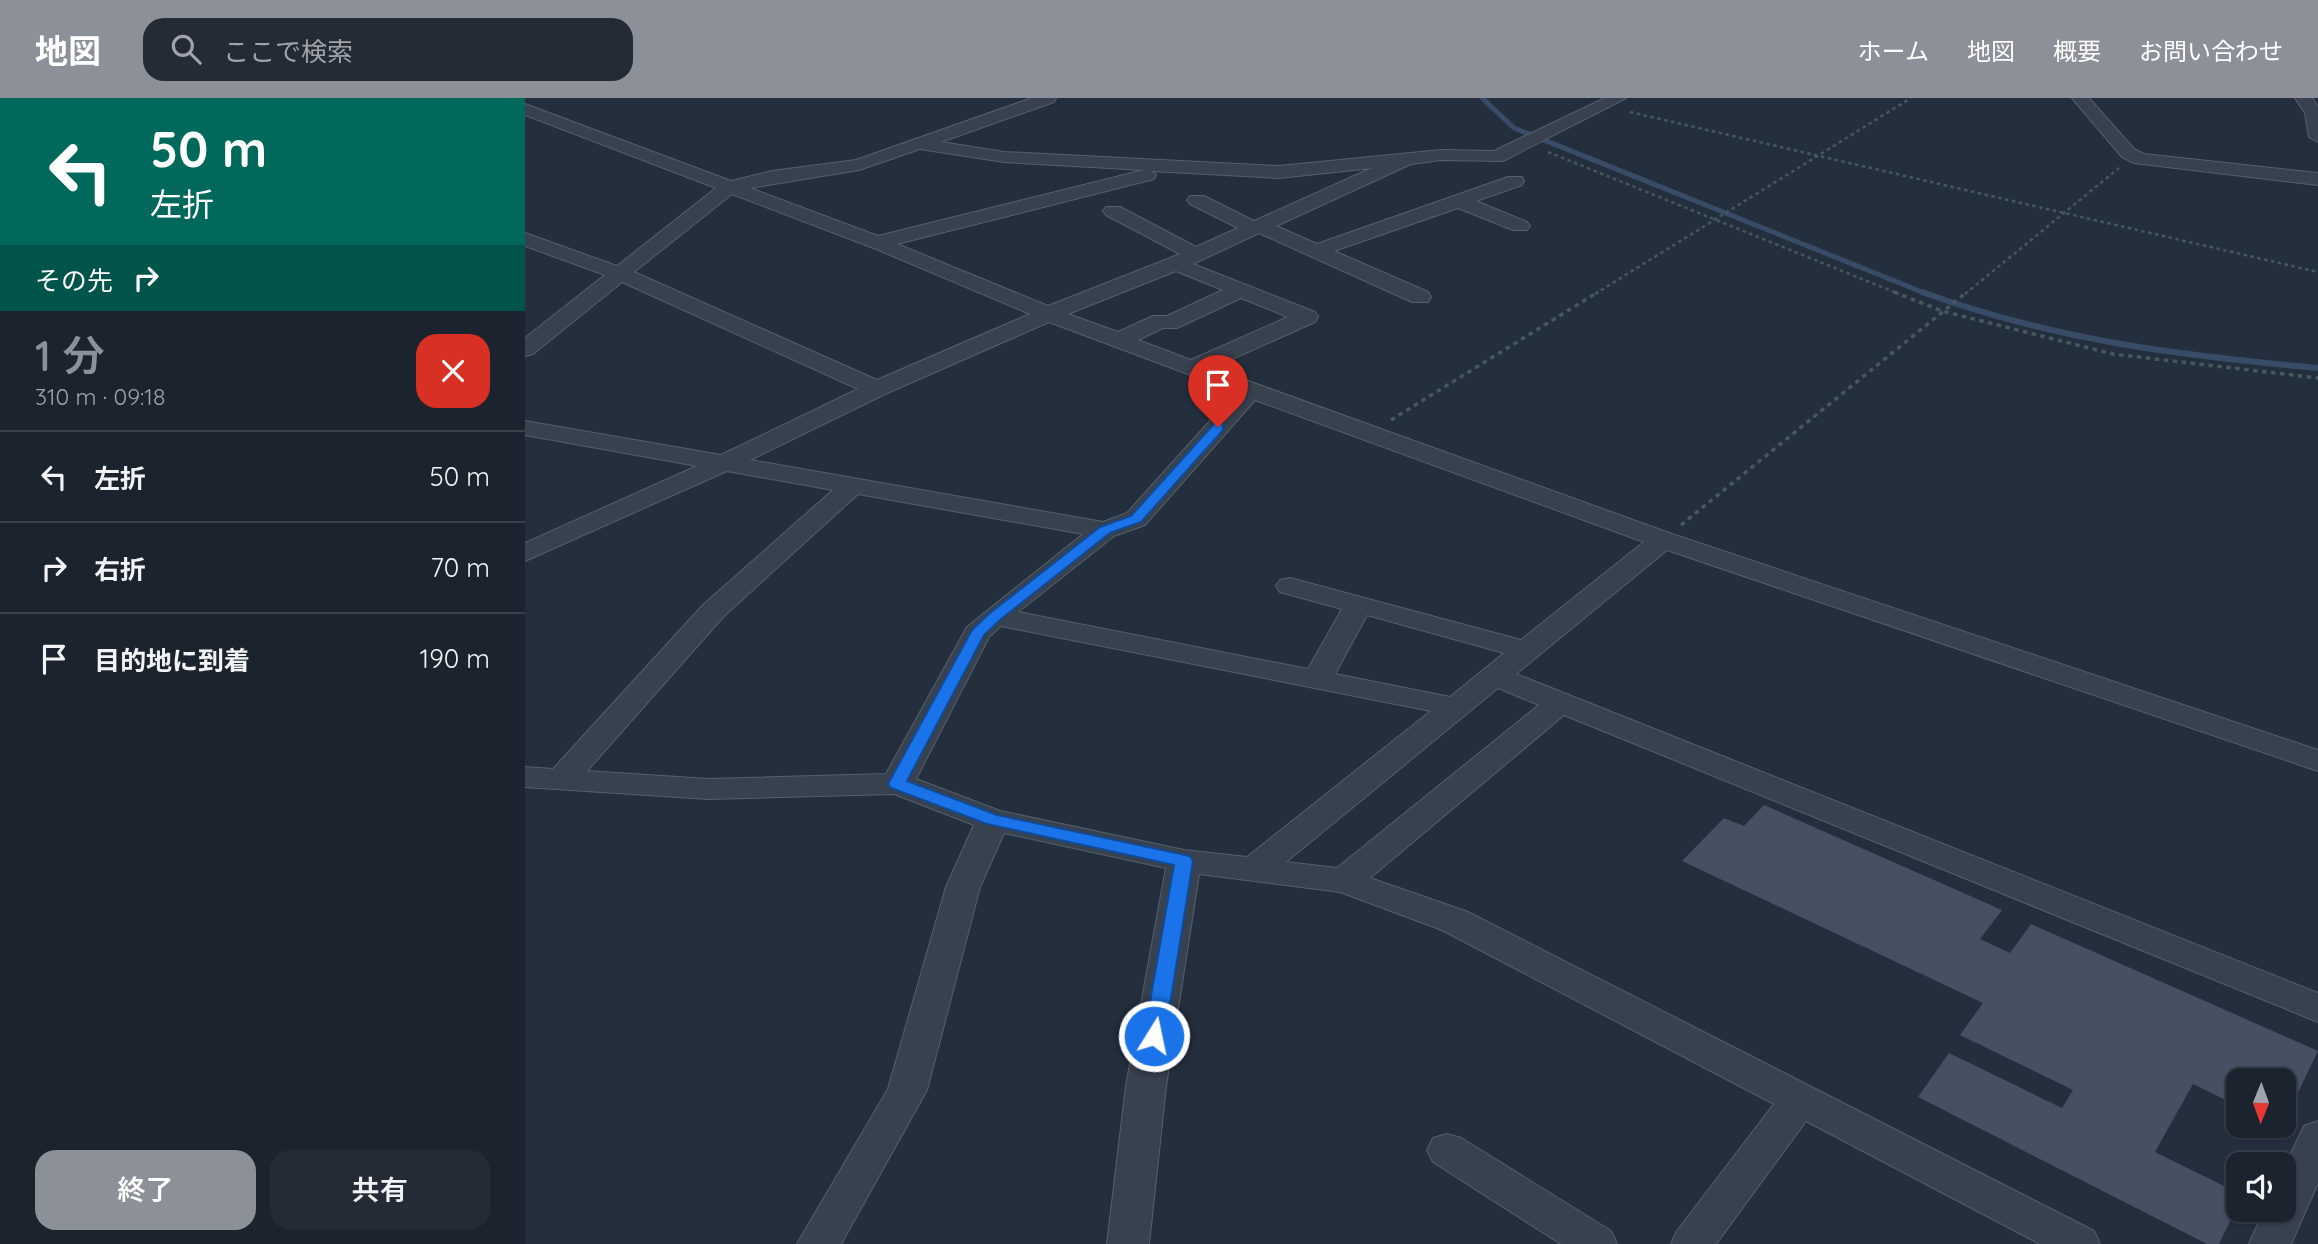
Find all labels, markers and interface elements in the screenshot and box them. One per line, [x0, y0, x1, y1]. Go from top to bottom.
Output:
search box [143, 18, 633, 81]
text: 地図 [35, 30, 101, 71]
icon: search [167, 30, 205, 68]
text: ここで検索 [223, 35, 353, 68]
text: ホーム [1858, 36, 1929, 66]
text: 地図 [1967, 36, 2015, 66]
text: 概要 [2053, 36, 2101, 66]
text: お問い合わせ [2139, 36, 2283, 66]
text: 50 m [150, 118, 267, 179]
icon: left [35, 126, 126, 217]
text: 左折 [150, 184, 214, 224]
icon: right [127, 259, 165, 297]
text: その先 [35, 264, 113, 297]
text: 1 分 [35, 329, 105, 382]
button: close [416, 334, 490, 408]
pin [1188, 355, 1248, 427]
icon: arrive [1199, 366, 1237, 404]
text: 310 m · 09:18 [35, 382, 165, 411]
icon: left [35, 458, 73, 496]
text: 50 m [430, 460, 490, 493]
text: 左折 [94, 462, 146, 495]
icon: right [35, 549, 73, 587]
text: 70 m [430, 551, 490, 584]
text: 右折 [94, 553, 146, 586]
icon: arrive [35, 640, 73, 678]
text: 190 m [420, 642, 490, 675]
text: 目的地に到着 [94, 644, 250, 677]
position arrow [1117, 999, 1191, 1073]
north arrow [2226, 1068, 2296, 1138]
map controls [2226, 1068, 2296, 1222]
button: 終了 [35, 1150, 256, 1230]
button: 共有 [270, 1150, 490, 1230]
button: sound [2226, 1152, 2296, 1222]

